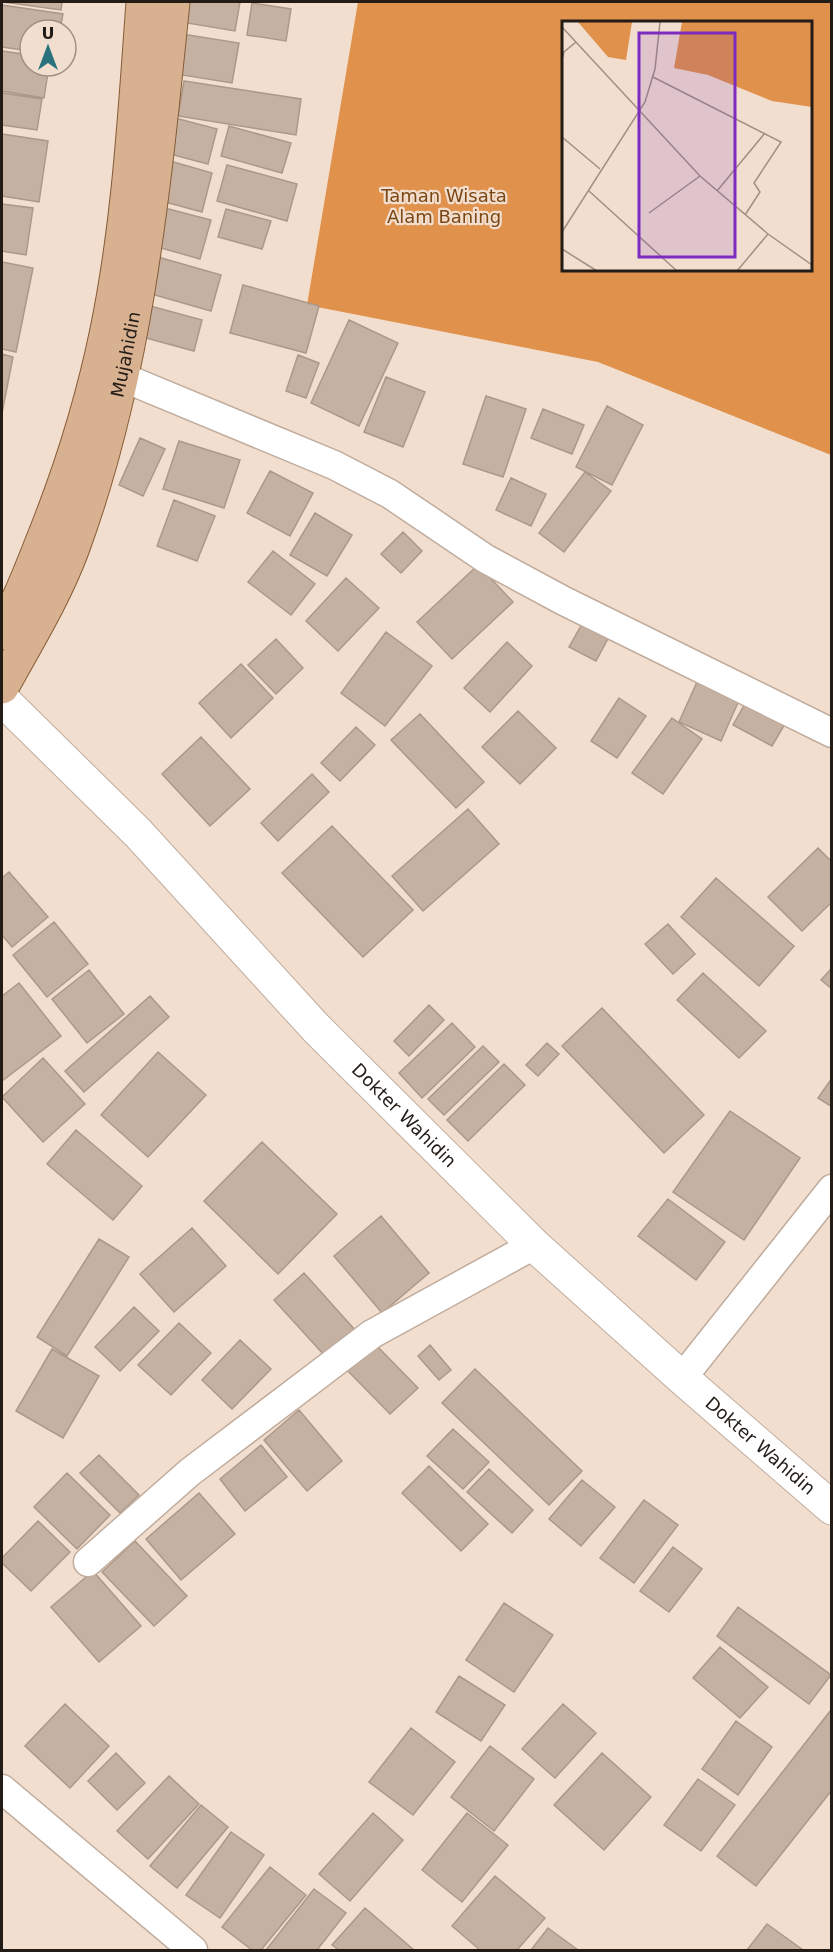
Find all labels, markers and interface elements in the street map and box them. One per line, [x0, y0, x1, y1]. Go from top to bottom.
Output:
north arrow [18, 18, 78, 78]
inset map [562, 21, 812, 272]
text: U [42, 24, 55, 43]
park label: Taman Wisata Alam Baning [380, 185, 507, 227]
street label: Mujahidin [106, 310, 144, 399]
street label: Dokter Wahidin [348, 1059, 461, 1171]
street label: Dokter Wahidin [701, 1392, 820, 1499]

